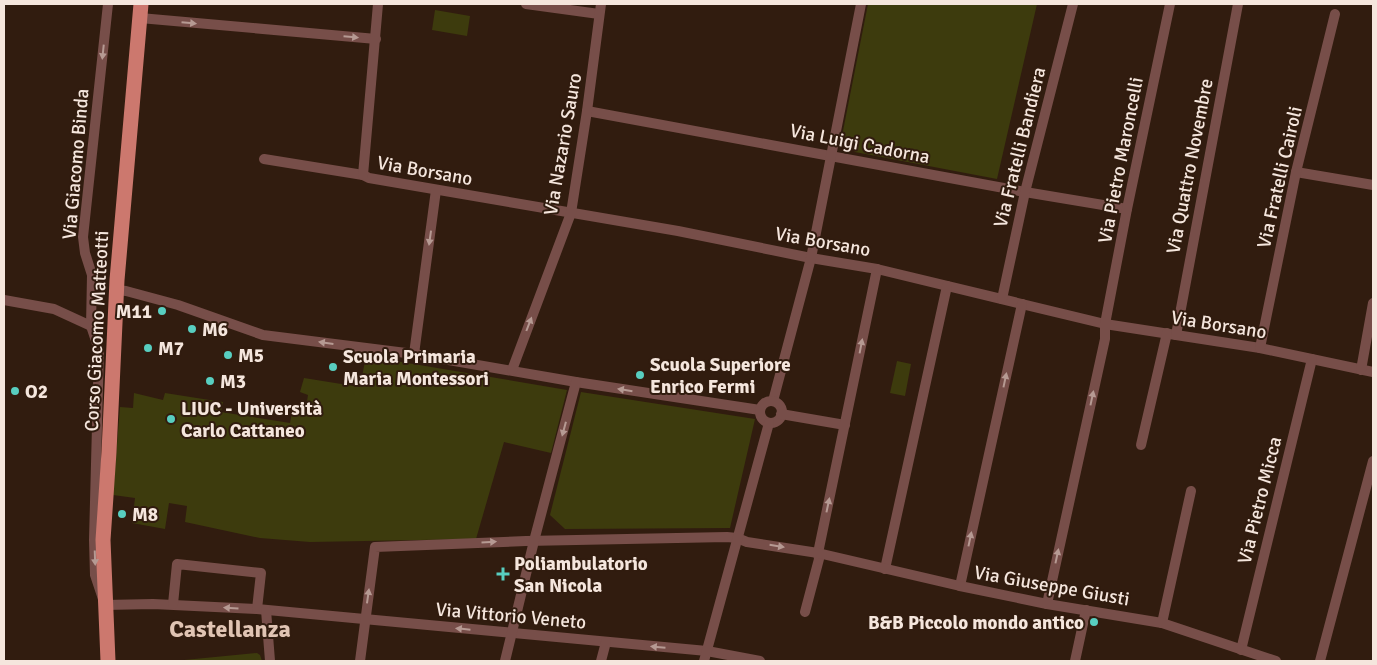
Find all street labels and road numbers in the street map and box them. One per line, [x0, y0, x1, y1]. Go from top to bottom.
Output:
street label: Via Fratelli Bandiera [988, 65, 1052, 230]
street label: Via Nazario Sauro [539, 71, 587, 217]
street label: Via Pietro Maroncelli [1093, 75, 1149, 245]
street label: Via Quattro Novembre [1161, 77, 1219, 256]
street label: Via Giacomo Binda [57, 88, 95, 241]
street label: Via Fratelli Cairoli [1252, 104, 1308, 251]
street label: Via Luigi Cadorna [788, 119, 932, 169]
street label: Via Borsano [375, 151, 475, 191]
street label: Via Borsano [773, 222, 873, 262]
street label: Corso Giacomo Matteotti [80, 230, 114, 432]
street label: Via Borsano [1169, 306, 1268, 344]
street label: Via Pietro Micca [1233, 434, 1287, 567]
street label: Via Giuseppe Giusti [972, 561, 1131, 611]
street label: Via Vittorio Veneto [435, 597, 587, 635]

